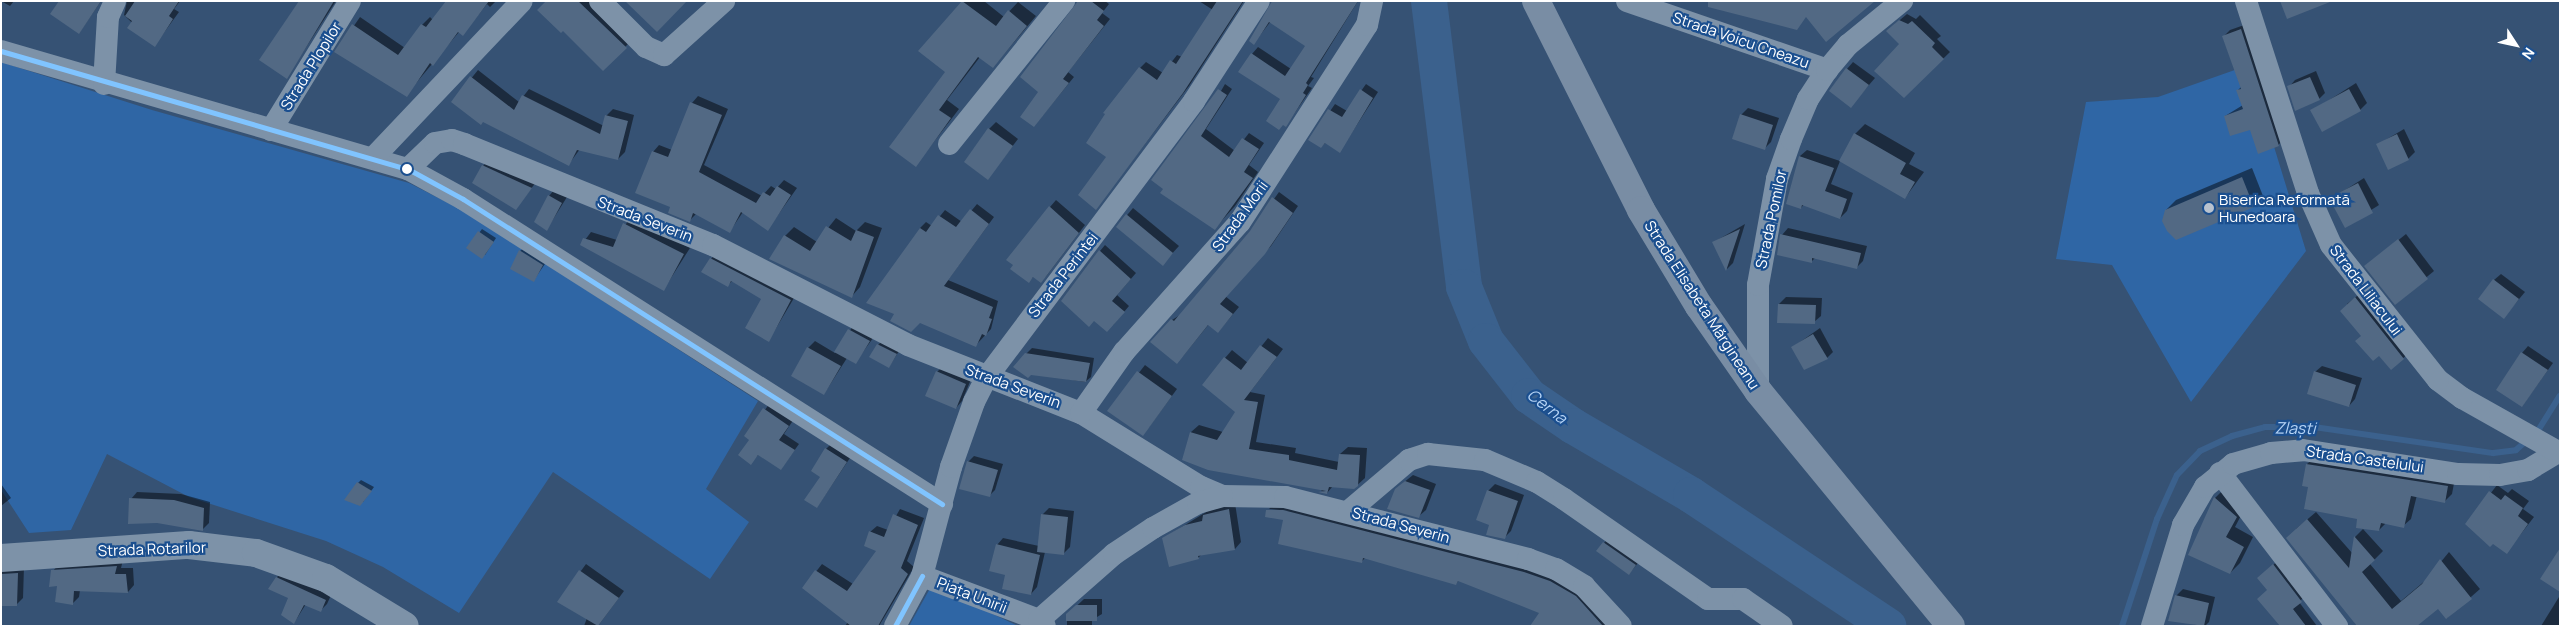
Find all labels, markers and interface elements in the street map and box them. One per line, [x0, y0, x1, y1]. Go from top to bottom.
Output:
street label: Strada Voicu Cneazu [1670, 8, 1812, 72]
street label: Strada Plopilor [277, 19, 345, 113]
north arrow [2491, 20, 2541, 70]
text: N [2518, 44, 2539, 63]
unlabelled marker [402, 164, 412, 174]
street label: Strada Pomilor [1752, 168, 1790, 270]
street label: Strada Morii [1208, 177, 1272, 255]
place label: Biserica Reformată Hunedoara [2219, 190, 2350, 225]
street label: Strada Severin [595, 193, 695, 245]
marker: Biserica Reformată Hunedoara [2203, 202, 2215, 214]
street label: Strada Elisabeta Mărgineanu [1641, 217, 1763, 393]
street label: Strada Perintei [1024, 229, 1102, 321]
street label: Strada Liliacului [2326, 241, 2406, 339]
street label: Strada Severin [963, 360, 1063, 412]
water label: Cerna [1523, 385, 1571, 427]
water label: Zlaști [2274, 418, 2316, 438]
street label: Strada Castelului [2305, 442, 2425, 476]
street label: Strada Severin [1350, 503, 1452, 547]
street label: Strada Rotarilor [98, 538, 206, 560]
street label: Piața Unirii [934, 573, 1010, 617]

